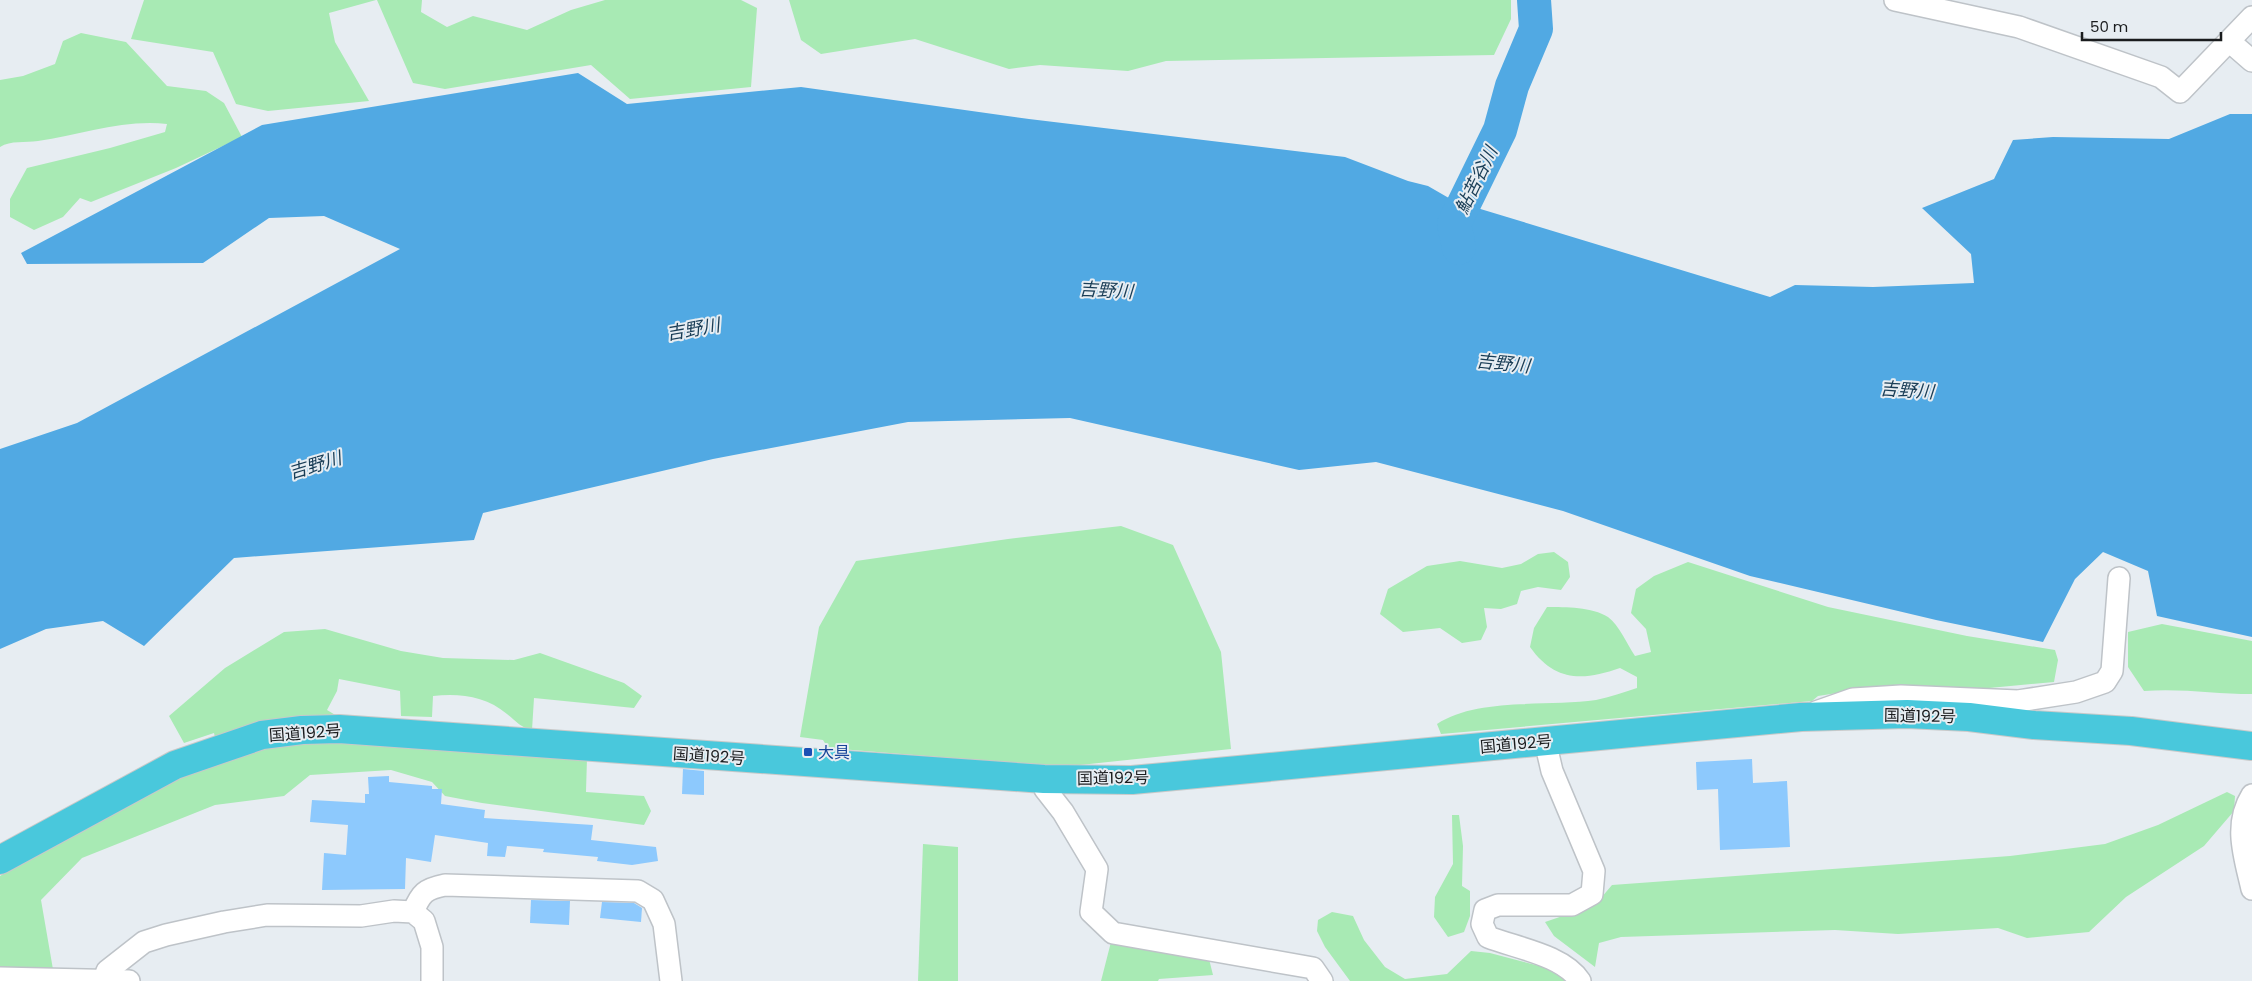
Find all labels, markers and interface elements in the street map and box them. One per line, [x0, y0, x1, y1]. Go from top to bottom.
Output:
scale bar [2082, 10, 2221, 42]
text: 50 m [2090, 16, 2128, 37]
water label: 鮎苦谷川 [1449, 140, 1504, 218]
water label: 吉野川 [1078, 276, 1136, 304]
water label: 吉野川 [664, 312, 724, 346]
water label: 吉野川 [1475, 348, 1533, 378]
water label: 吉野川 [1879, 376, 1937, 404]
water label: 吉野川 [286, 445, 346, 485]
street label: 国道192号 [1884, 704, 1956, 728]
street label: 国道192号 [268, 719, 342, 747]
street label: 国道192号 [1479, 729, 1553, 759]
place label: 大具 [818, 741, 850, 764]
street label: 国道192号 [672, 742, 746, 770]
marker: 大具 [802, 746, 814, 758]
street label: 国道192号 [1077, 766, 1149, 790]

